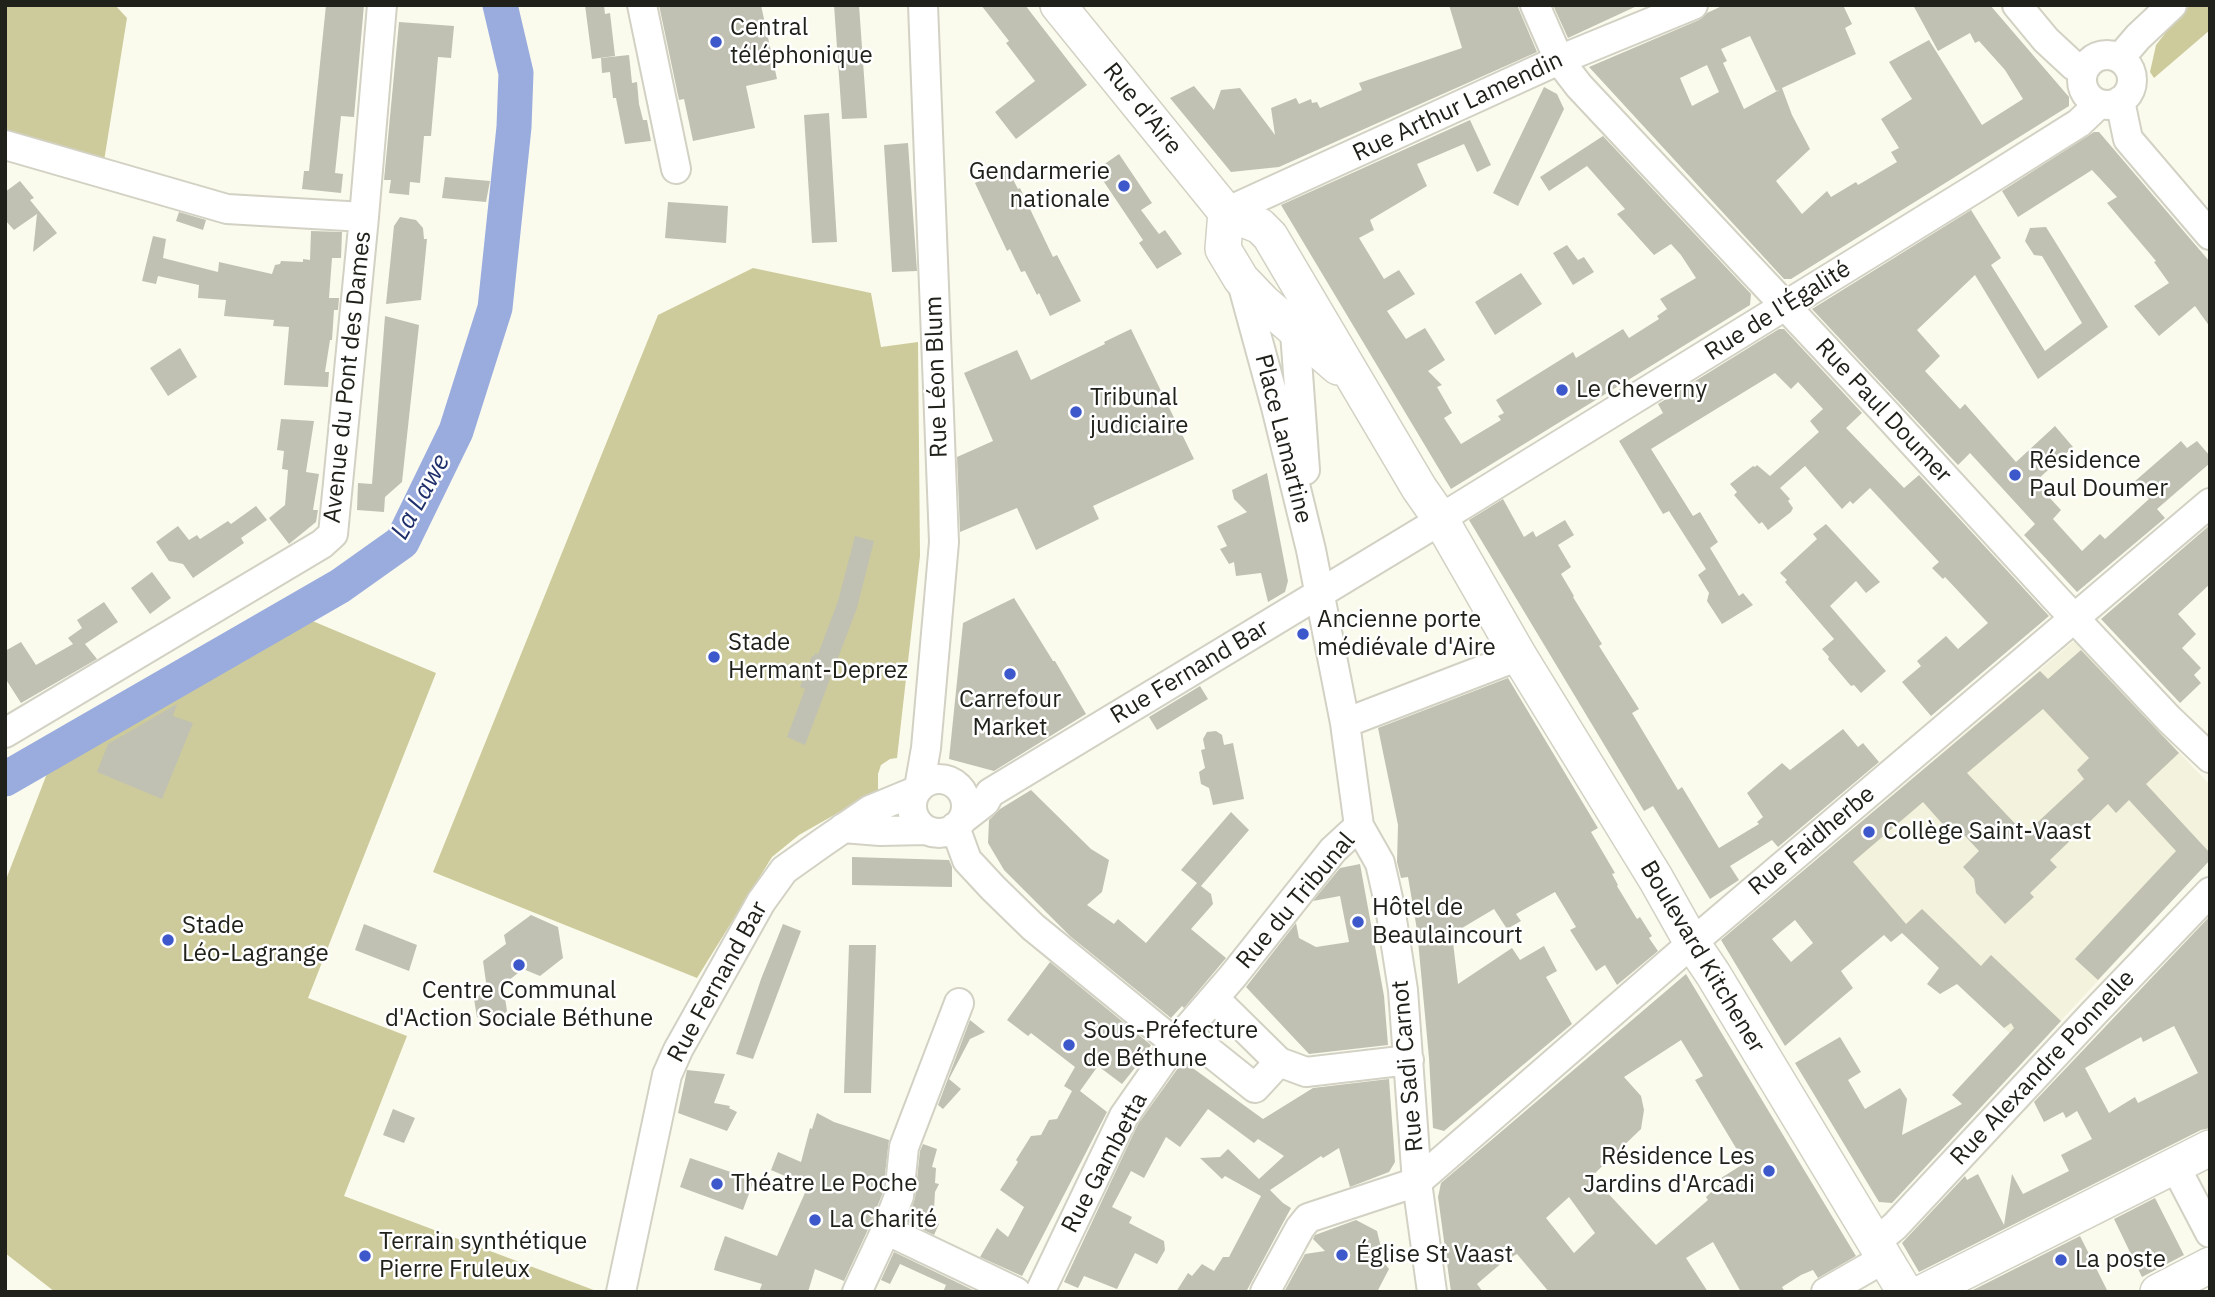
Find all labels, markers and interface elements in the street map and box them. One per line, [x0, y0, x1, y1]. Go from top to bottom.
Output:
place label: Central téléphonique [730, 14, 873, 70]
marker: Central téléphonique [708, 34, 724, 50]
street label: Rue Arthur Lamendin [1348, 46, 1568, 168]
street label: Rue d'Aire [1096, 57, 1188, 161]
place label: Gendarmerie nationale [969, 158, 1110, 214]
marker: Gendarmerie nationale [1116, 178, 1132, 194]
street label: Avenue du Pont des Dames [318, 230, 378, 524]
street label: Rue de l'Égalité [1700, 255, 1856, 367]
street label: Rue Léon Blum [920, 295, 954, 459]
street label: Rue Paul Doumer [1809, 333, 1957, 489]
street label: Place Lamartine [1248, 351, 1318, 527]
place label: Le Cheverny [1576, 376, 1707, 404]
marker: Le Cheverny [1554, 382, 1570, 398]
place label: Tribunal judiciaire [1090, 384, 1188, 440]
marker: Tribunal judiciaire [1068, 404, 1084, 420]
place label: Résidence Paul Doumer [2029, 447, 2168, 503]
water label: La Lawe [385, 449, 457, 545]
marker: Résidence Paul Doumer [2007, 467, 2023, 483]
place label: Ancienne porte médiévale d'Aire [1317, 606, 1496, 662]
street label: Rue Fernand Bar [1106, 613, 1274, 731]
marker: Ancienne porte médiévale d'Aire [1295, 626, 1311, 642]
place label: Stade Hermant-Deprez [728, 629, 908, 685]
marker: Stade Hermant-Deprez [706, 649, 722, 665]
marker: Carrefour Market [1002, 666, 1018, 682]
place label: Carrefour Market [959, 686, 1061, 742]
street label: Rue Faidherbe [1743, 780, 1881, 902]
place label: Collège Saint-Vaast [1883, 818, 2092, 846]
marker: Collège Saint-Vaast [1861, 824, 1877, 840]
street label: Rue du Tribunal [1231, 827, 1361, 975]
street label: Boulevard Kitchener [1633, 856, 1771, 1058]
place label: Hôtel de Beaulaincourt [1372, 894, 1523, 950]
street label: Rue Fernand Bar [662, 896, 774, 1068]
place label: Stade Léo-Lagrange [182, 912, 329, 968]
marker: Hôtel de Beaulaincourt [1350, 914, 1366, 930]
marker: Stade Léo-Lagrange [160, 932, 176, 948]
marker: Centre Communal d'Action Sociale Béthune [511, 957, 527, 973]
street label: Rue Alexandre Ponnelle [1945, 964, 2141, 1172]
place label: Centre Communal d'Action Sociale Béthune [385, 977, 653, 1033]
street label: Rue Sadi Carnot [1386, 979, 1430, 1153]
place label: Sous-Préfecture de Béthune [1083, 1017, 1258, 1073]
marker: Sous-Préfecture de Béthune [1061, 1037, 1077, 1053]
street label: Rue Gambetta [1056, 1088, 1154, 1238]
place label: Résidence Les Jardins d'Arcadi [1583, 1143, 1755, 1199]
marker: Résidence Les Jardins d'Arcadi [1761, 1163, 1777, 1179]
place label: Théatre Le Poche [731, 1170, 917, 1198]
marker: Théatre Le Poche [709, 1176, 725, 1192]
place label: La Charité [829, 1206, 937, 1234]
marker: La Charité [807, 1212, 823, 1228]
place label: Terrain synthétique Pierre Fruleux [379, 1228, 587, 1284]
place label: Église St Vaast [1356, 1241, 1513, 1269]
place label: La poste [2075, 1246, 2166, 1274]
marker: Église St Vaast [1334, 1247, 1350, 1263]
marker: Terrain synthétique Pierre Fruleux [357, 1248, 373, 1264]
marker: La poste [2053, 1252, 2069, 1268]

